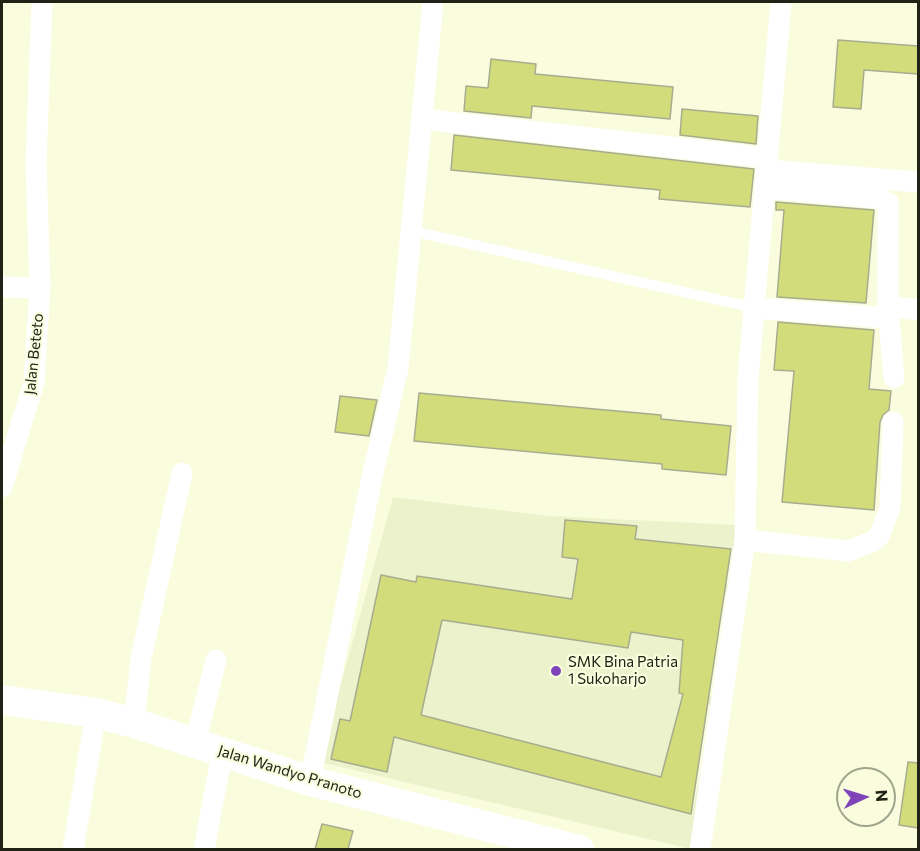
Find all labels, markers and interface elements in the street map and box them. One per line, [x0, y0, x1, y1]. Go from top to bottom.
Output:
street label: Jalan Beteto [21, 312, 47, 396]
place label: SMK Bina Patria 1 Sukoharjo [568, 653, 678, 688]
marker: SMK Bina Patria 1 Sukoharjo [549, 664, 563, 678]
street label: Jalan Wandyo Pranoto [216, 741, 364, 803]
north arrow [836, 767, 896, 827]
text: N [873, 789, 892, 802]

